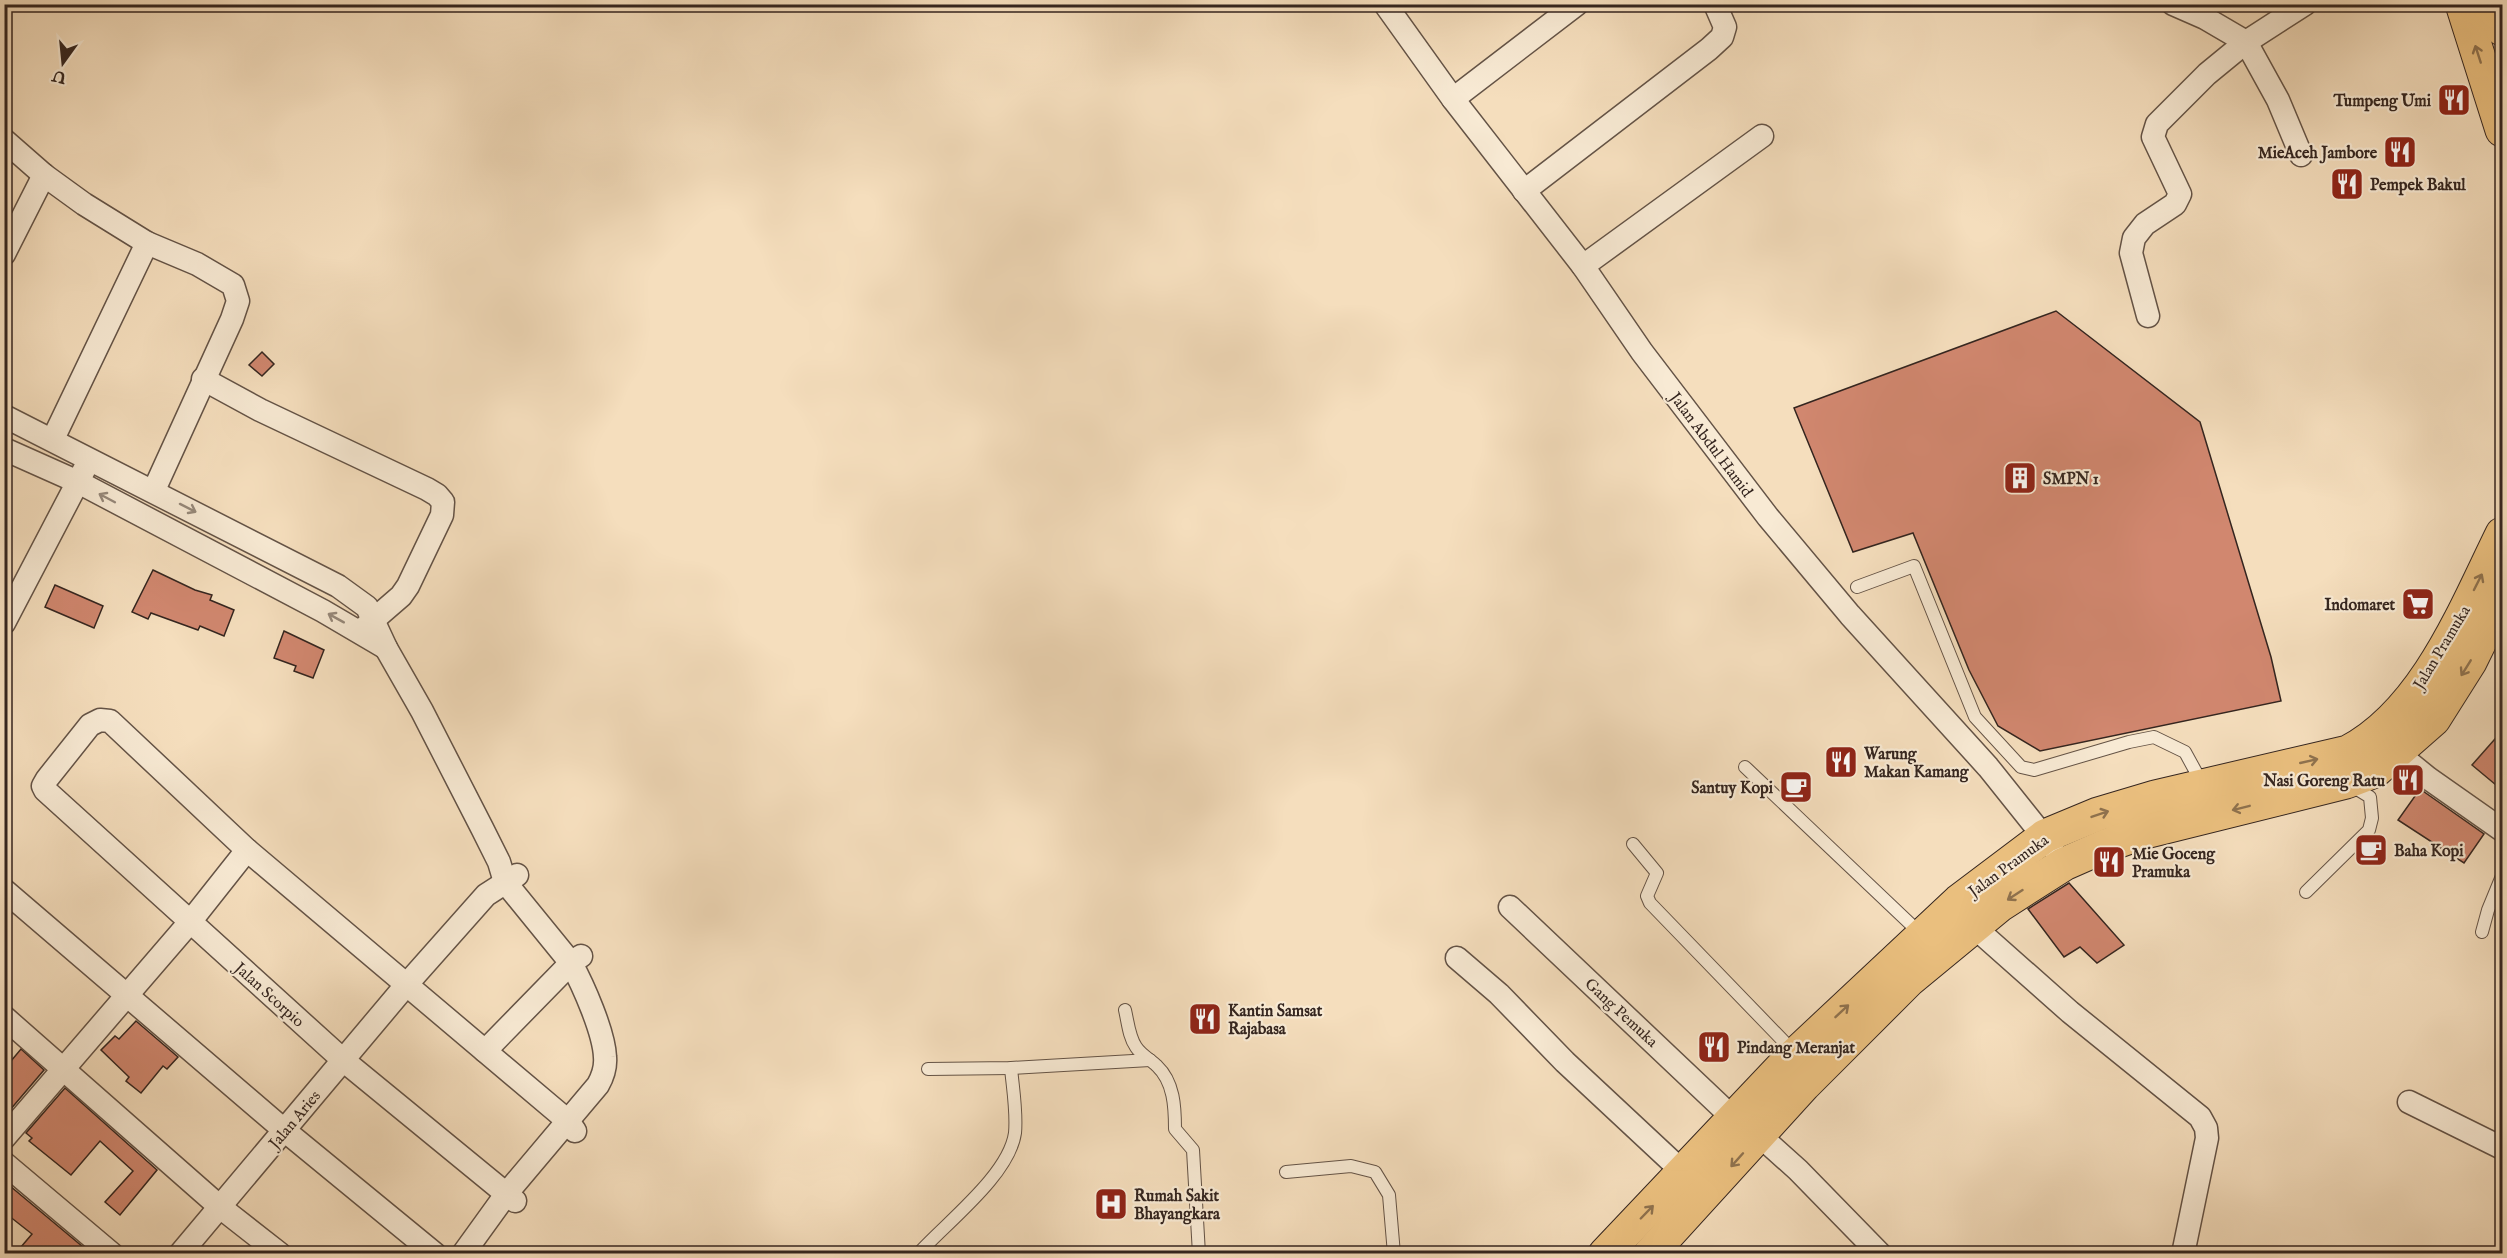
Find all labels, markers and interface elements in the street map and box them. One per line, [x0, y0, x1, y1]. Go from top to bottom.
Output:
north arrow [33, 33, 93, 93]
one-way arrow [2472, 45, 2483, 64]
text: U [50, 64, 70, 87]
restaurant icon: Tumpeng Umi [2436, 82, 2472, 118]
place label: Tumpeng Umi [2333, 92, 2432, 112]
restaurant icon: MieAceh Jambore [2382, 134, 2418, 170]
place label: MieAceh Jambore [2258, 144, 2378, 164]
restaurant icon: Pempek Bakul [2329, 166, 2365, 202]
place label: Pempek Bakul [2370, 176, 2466, 196]
street label: Jalan Abdul Hamid [1663, 387, 1757, 502]
building icon: SMPN 1 [2002, 460, 2038, 496]
place label: SMPN 1 [2043, 470, 2099, 490]
one-way arrow [99, 492, 117, 503]
one-way arrow [179, 502, 196, 514]
one-way arrow [2473, 574, 2484, 592]
supermarket icon: Indomaret [2400, 586, 2436, 622]
place label: Indomaret [2324, 596, 2396, 616]
street label: Jalan Pramuka [2409, 602, 2476, 695]
one-way arrow [328, 612, 345, 624]
one-way arrow [2460, 659, 2473, 676]
restaurant icon: Warung Makan Kamang [1823, 744, 1859, 780]
place label: Warung Makan Kamang [1863, 745, 1970, 783]
one-way arrow [2299, 755, 2318, 767]
restaurant icon: Nasi Goreng Ratu [2390, 762, 2426, 798]
cafe icon: Santuy Kopi [1778, 769, 1814, 805]
place label: Nasi Goreng Ratu [2262, 772, 2386, 792]
place label: Santuy Kopi [1691, 779, 1774, 799]
one-way arrow [2231, 803, 2250, 815]
one-way arrow [2090, 808, 2108, 819]
street label: Jalan Pramuka [1963, 831, 2053, 904]
cafe icon: Baha Kopi [2353, 832, 2389, 868]
place label: Baha Kopi [2394, 842, 2464, 862]
restaurant icon: Mie Goceng Pramuka [2091, 844, 2127, 880]
place label: Mie Goceng Pramuka [2132, 845, 2216, 883]
one-way arrow [2007, 889, 2023, 901]
street label: Jalan Scorpio [228, 958, 308, 1032]
street label: Gang Pemuka [1580, 975, 1661, 1052]
restaurant icon: Kantin Samsat Rajabasa [1187, 1001, 1223, 1037]
place label: Kantin Samsat Rajabasa [1228, 1002, 1323, 1040]
one-way arrow [1835, 1004, 1850, 1019]
restaurant icon: Pindang Meranjat [1696, 1029, 1732, 1065]
place label: Pindang Meranjat [1737, 1039, 1855, 1059]
street label: Jalan Aries [264, 1087, 326, 1155]
one-way arrow [1730, 1152, 1744, 1167]
hospital icon: Rumah Sakit Bhayangkara [1093, 1186, 1129, 1222]
place label: Rumah Sakit Bhayangkara [1134, 1187, 1221, 1225]
one-way arrow [1639, 1204, 1654, 1219]

